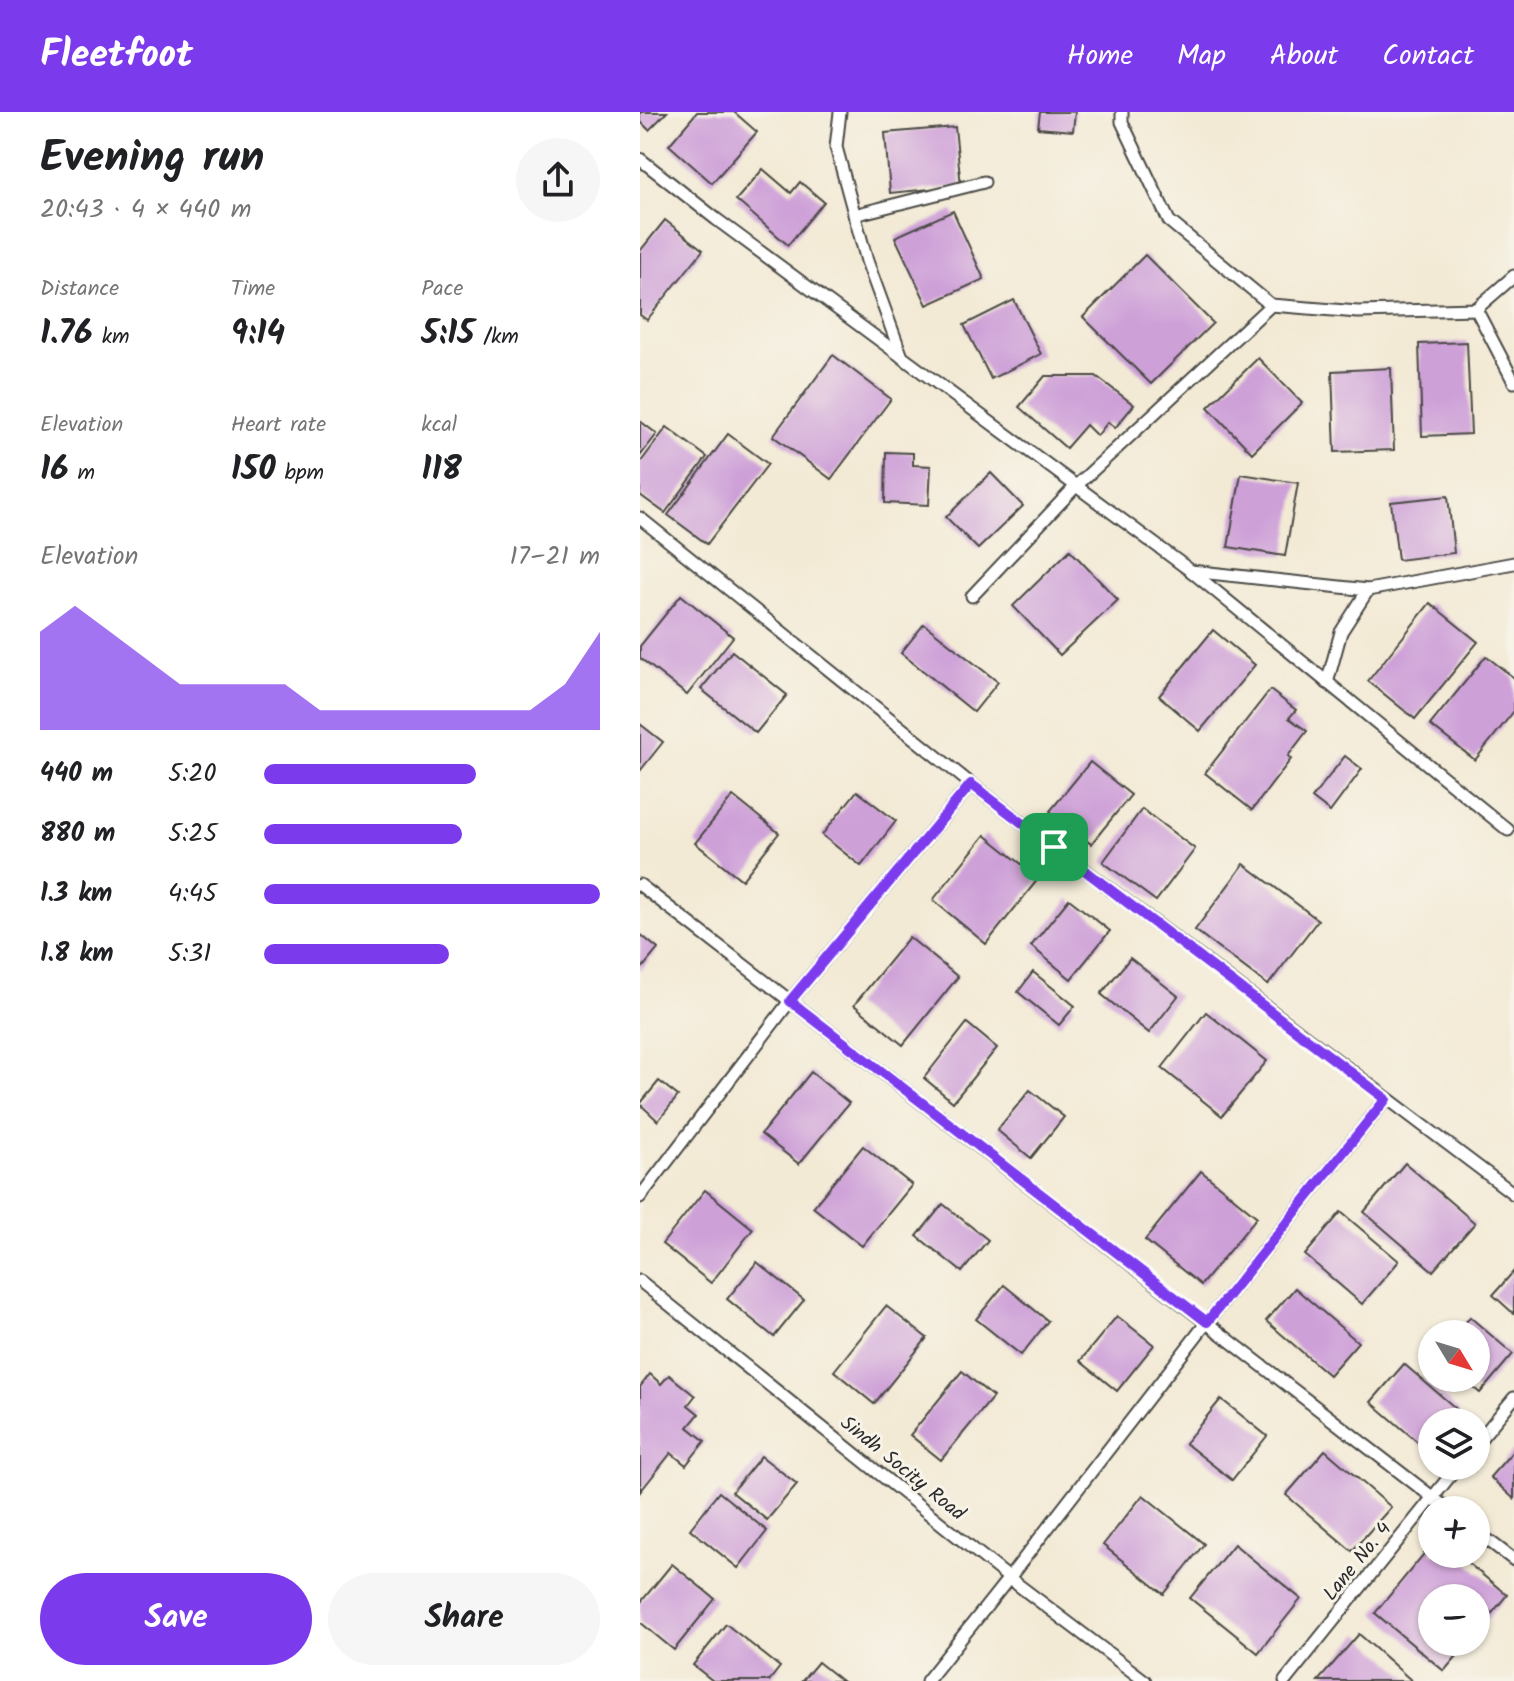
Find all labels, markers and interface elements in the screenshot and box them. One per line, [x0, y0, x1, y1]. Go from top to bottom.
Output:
text: Fleetfoot [40, 26, 193, 86]
text: Home [1067, 34, 1133, 79]
text: Map [1177, 34, 1226, 79]
text: About [1270, 34, 1338, 79]
text: Contact [1382, 34, 1474, 79]
text: Evening run [40, 124, 264, 194]
button: share [516, 138, 600, 222]
text: 20:43 · 4 × 440 m [40, 189, 251, 231]
text: Distance [40, 272, 119, 307]
text: Time [231, 272, 275, 307]
text: Pace [421, 272, 463, 307]
text: 1.76 [40, 307, 93, 361]
text: 9:14 [231, 307, 285, 361]
text: 5:15 [421, 307, 474, 361]
text: km [93, 320, 129, 355]
text: /km [474, 320, 519, 355]
text: Elevation [40, 408, 123, 443]
text: Heart rate [231, 408, 326, 443]
text: kcal [421, 408, 457, 443]
text: 16 [40, 443, 69, 497]
text: 150 [231, 443, 276, 497]
text: 118 [421, 443, 462, 497]
text: m [69, 456, 95, 491]
text: bpm [276, 456, 324, 491]
text: Elevation [40, 536, 138, 578]
text: 17–21 m [510, 536, 600, 578]
text: 440 m [40, 753, 113, 795]
text: 5:20 [168, 753, 216, 795]
text: 880 m [40, 813, 115, 855]
text: 5:25 [168, 813, 217, 855]
pin [1020, 813, 1088, 881]
icon: arrive [1032, 825, 1076, 869]
text: 1.3 km [40, 873, 112, 915]
text: 4:45 [168, 873, 217, 915]
text: 1.8 km [40, 933, 113, 975]
text: 5:31 [168, 933, 211, 975]
north arrow [1418, 1320, 1490, 1392]
map controls [1418, 1320, 1490, 1656]
street label: Sindh Socity Road [832, 1408, 972, 1530]
button: layers [1418, 1408, 1490, 1480]
button: + [1418, 1496, 1490, 1568]
street label: Lane No. 4 [1316, 1515, 1400, 1609]
button: Save [40, 1573, 312, 1665]
button: Share [328, 1573, 600, 1665]
button: − [1418, 1584, 1490, 1656]

